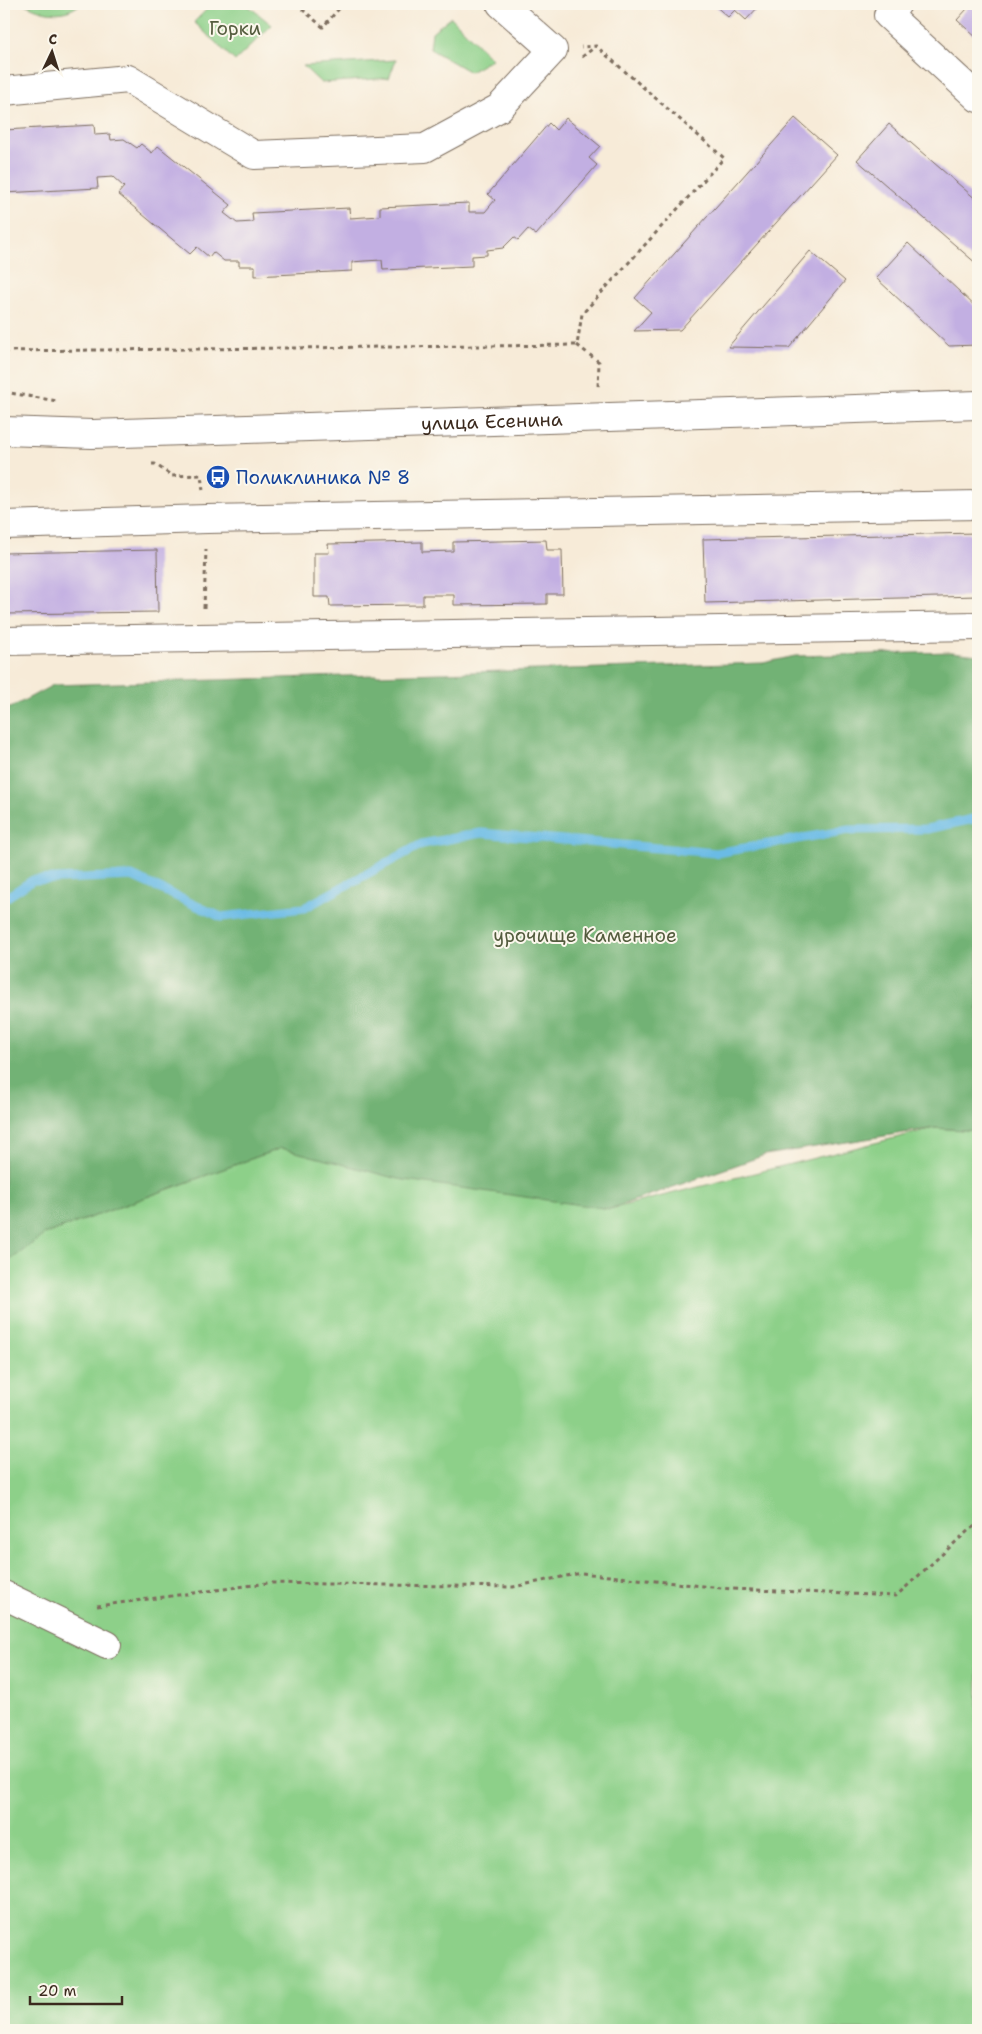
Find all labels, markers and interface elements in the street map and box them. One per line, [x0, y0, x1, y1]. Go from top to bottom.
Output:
park label: Горки [209, 16, 261, 41]
north arrow [28, 28, 78, 78]
text: С [48, 30, 58, 48]
street label: улица Есенина [421, 406, 563, 436]
bus stop icon: Поликлиника № 8 [205, 464, 231, 490]
place label: Поликлиника № 8 [236, 465, 410, 490]
park label: урочище Каменное [493, 923, 677, 948]
scale bar [30, 1974, 122, 2006]
text: 20 m [38, 1981, 77, 2001]

